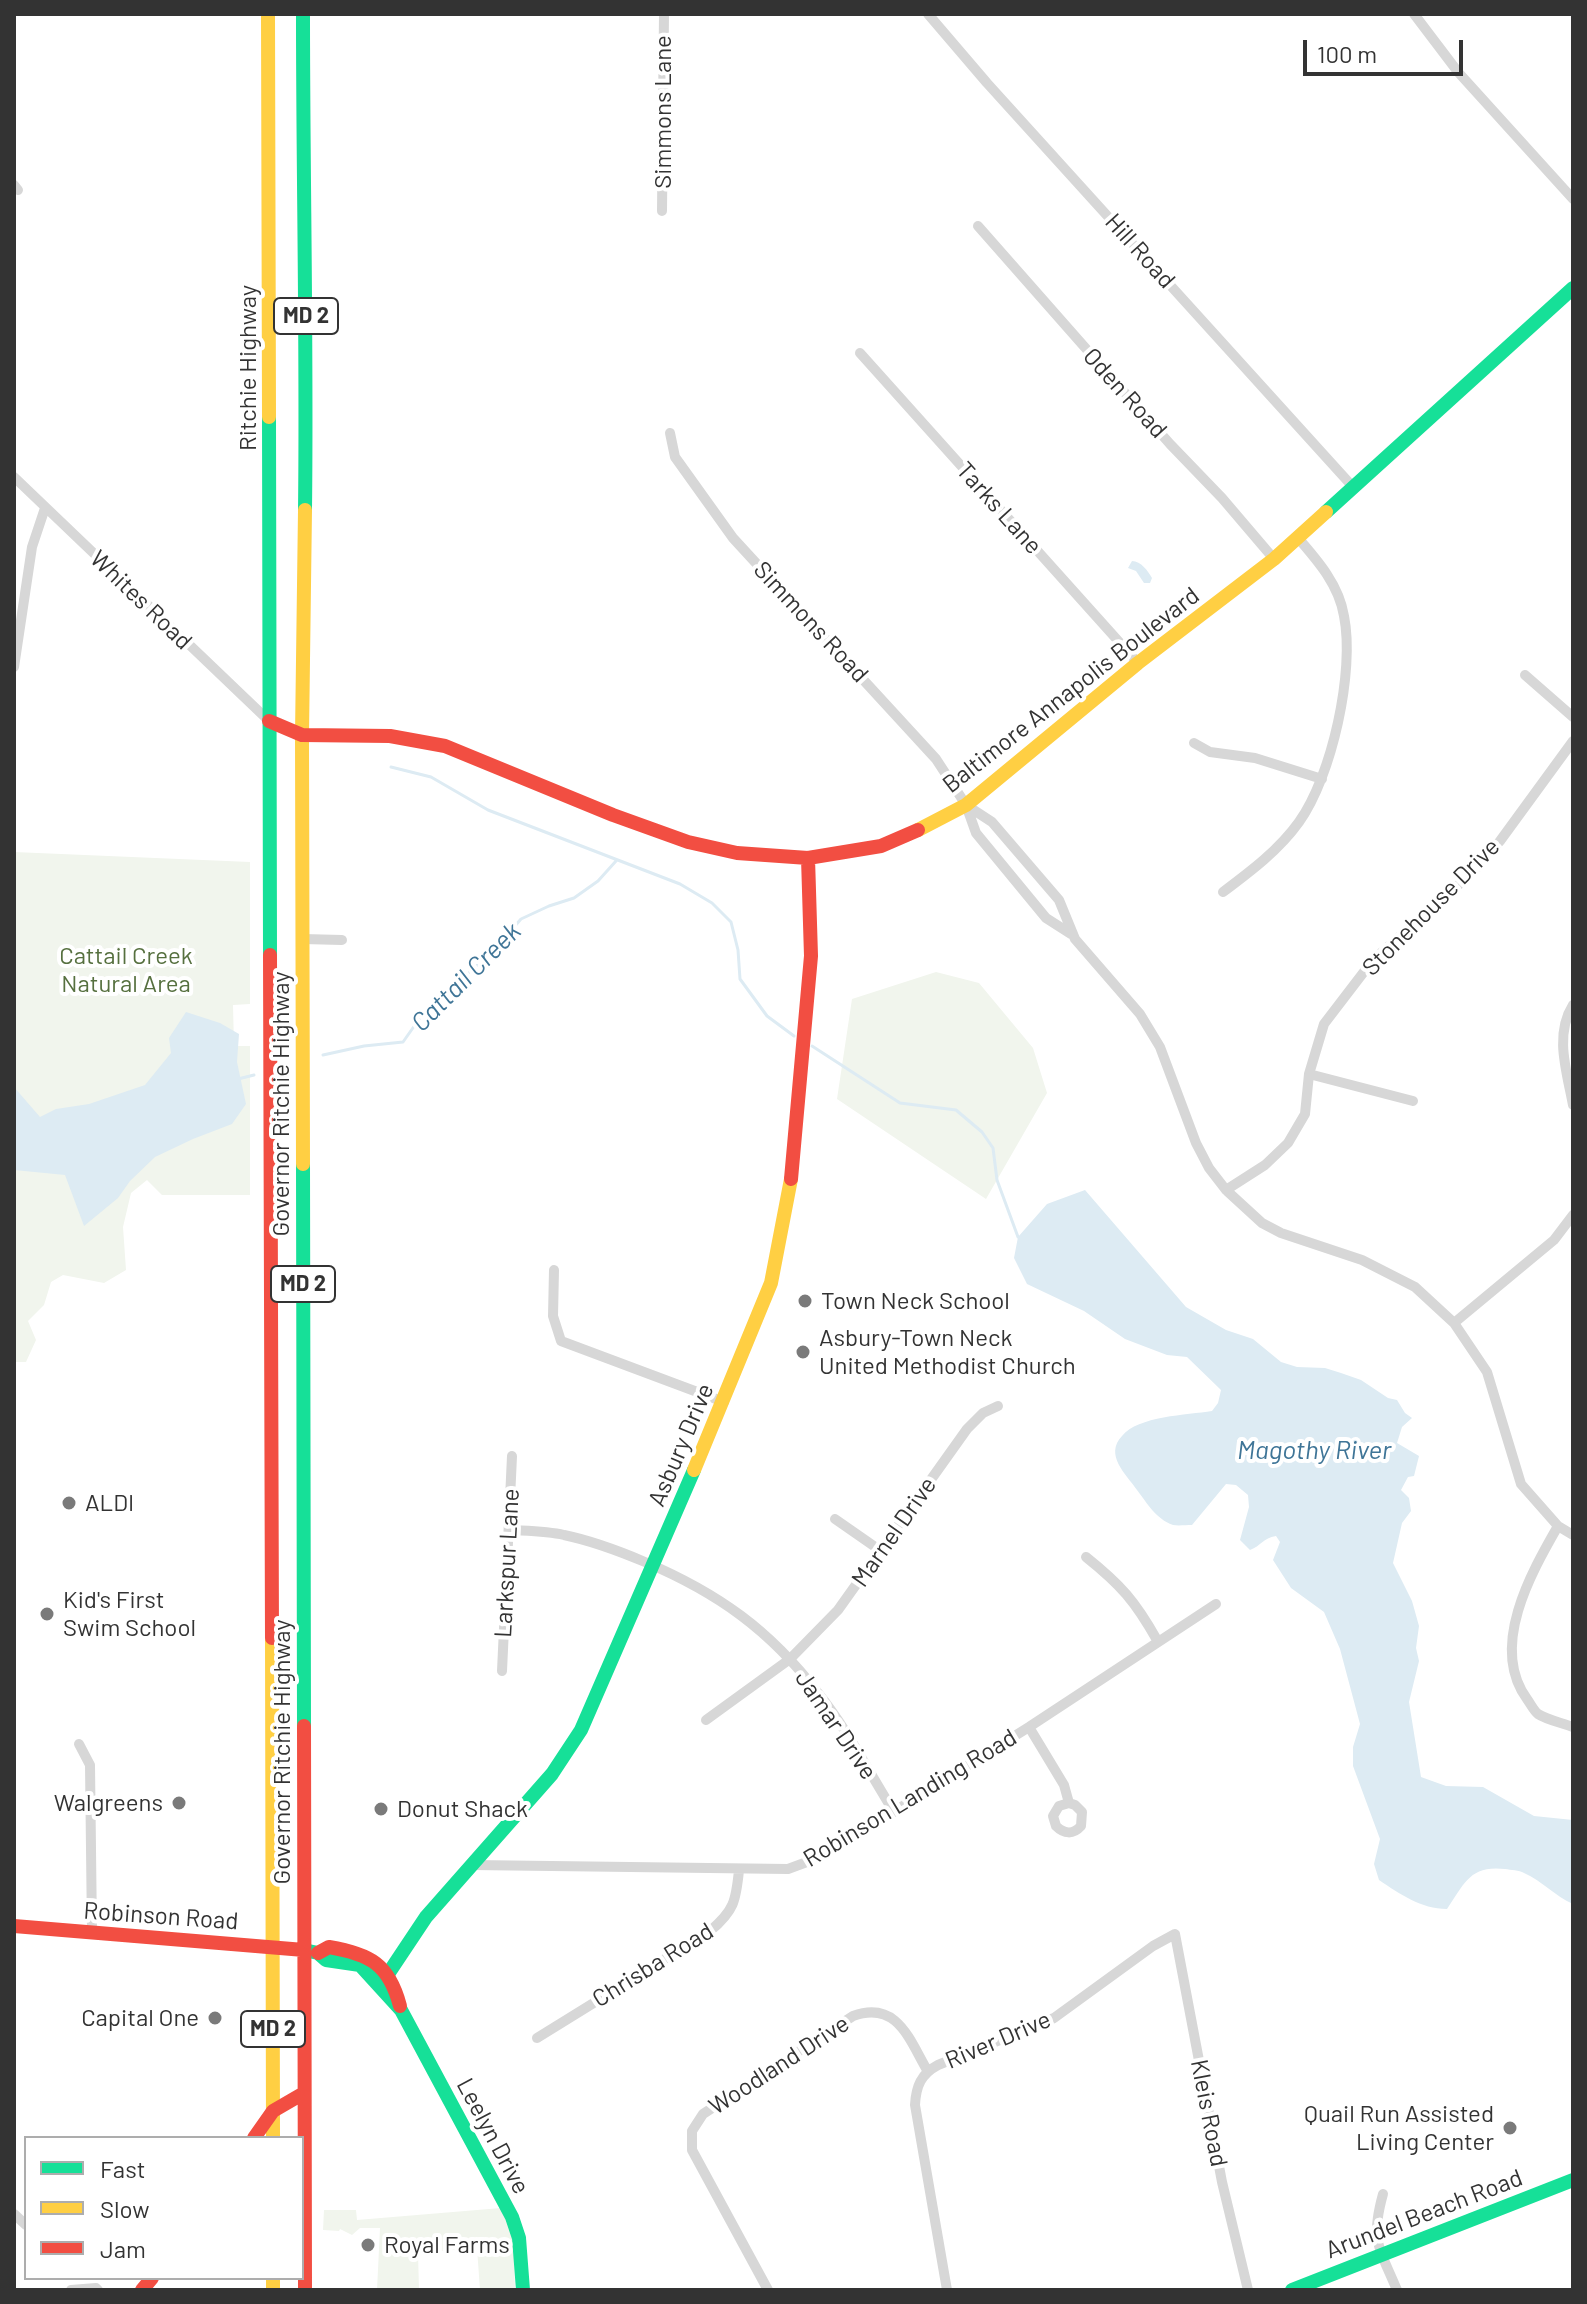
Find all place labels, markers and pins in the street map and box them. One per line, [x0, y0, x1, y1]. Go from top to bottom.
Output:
place label: Town Neck School [821, 1287, 1010, 1315]
marker: Town Neck School [796, 1292, 814, 1310]
place label: Asbury-Town Neck United Methodist Church [819, 1324, 1076, 1380]
marker: Asbury-Town Neck United Methodist Church [794, 1343, 812, 1361]
place label: ALDI [85, 1489, 134, 1517]
marker: ALDI [60, 1494, 78, 1512]
place label: Kid's First Swim School [63, 1586, 196, 1642]
marker: Kid's First Swim School [38, 1605, 56, 1623]
place label: Walgreens [54, 1789, 163, 1817]
marker: Walgreens [170, 1794, 188, 1812]
place label: Donut Shack [397, 1795, 528, 1823]
marker: Donut Shack [372, 1800, 390, 1818]
place label: Capital One [81, 2004, 199, 2032]
marker: Capital One [206, 2009, 224, 2027]
place label: Quail Run Assisted Living Center [1304, 2100, 1494, 2156]
marker: Quail Run Assisted Living Center [1501, 2119, 1519, 2137]
place label: Royal Farms [384, 2231, 510, 2259]
marker: Royal Farms [359, 2236, 377, 2254]

